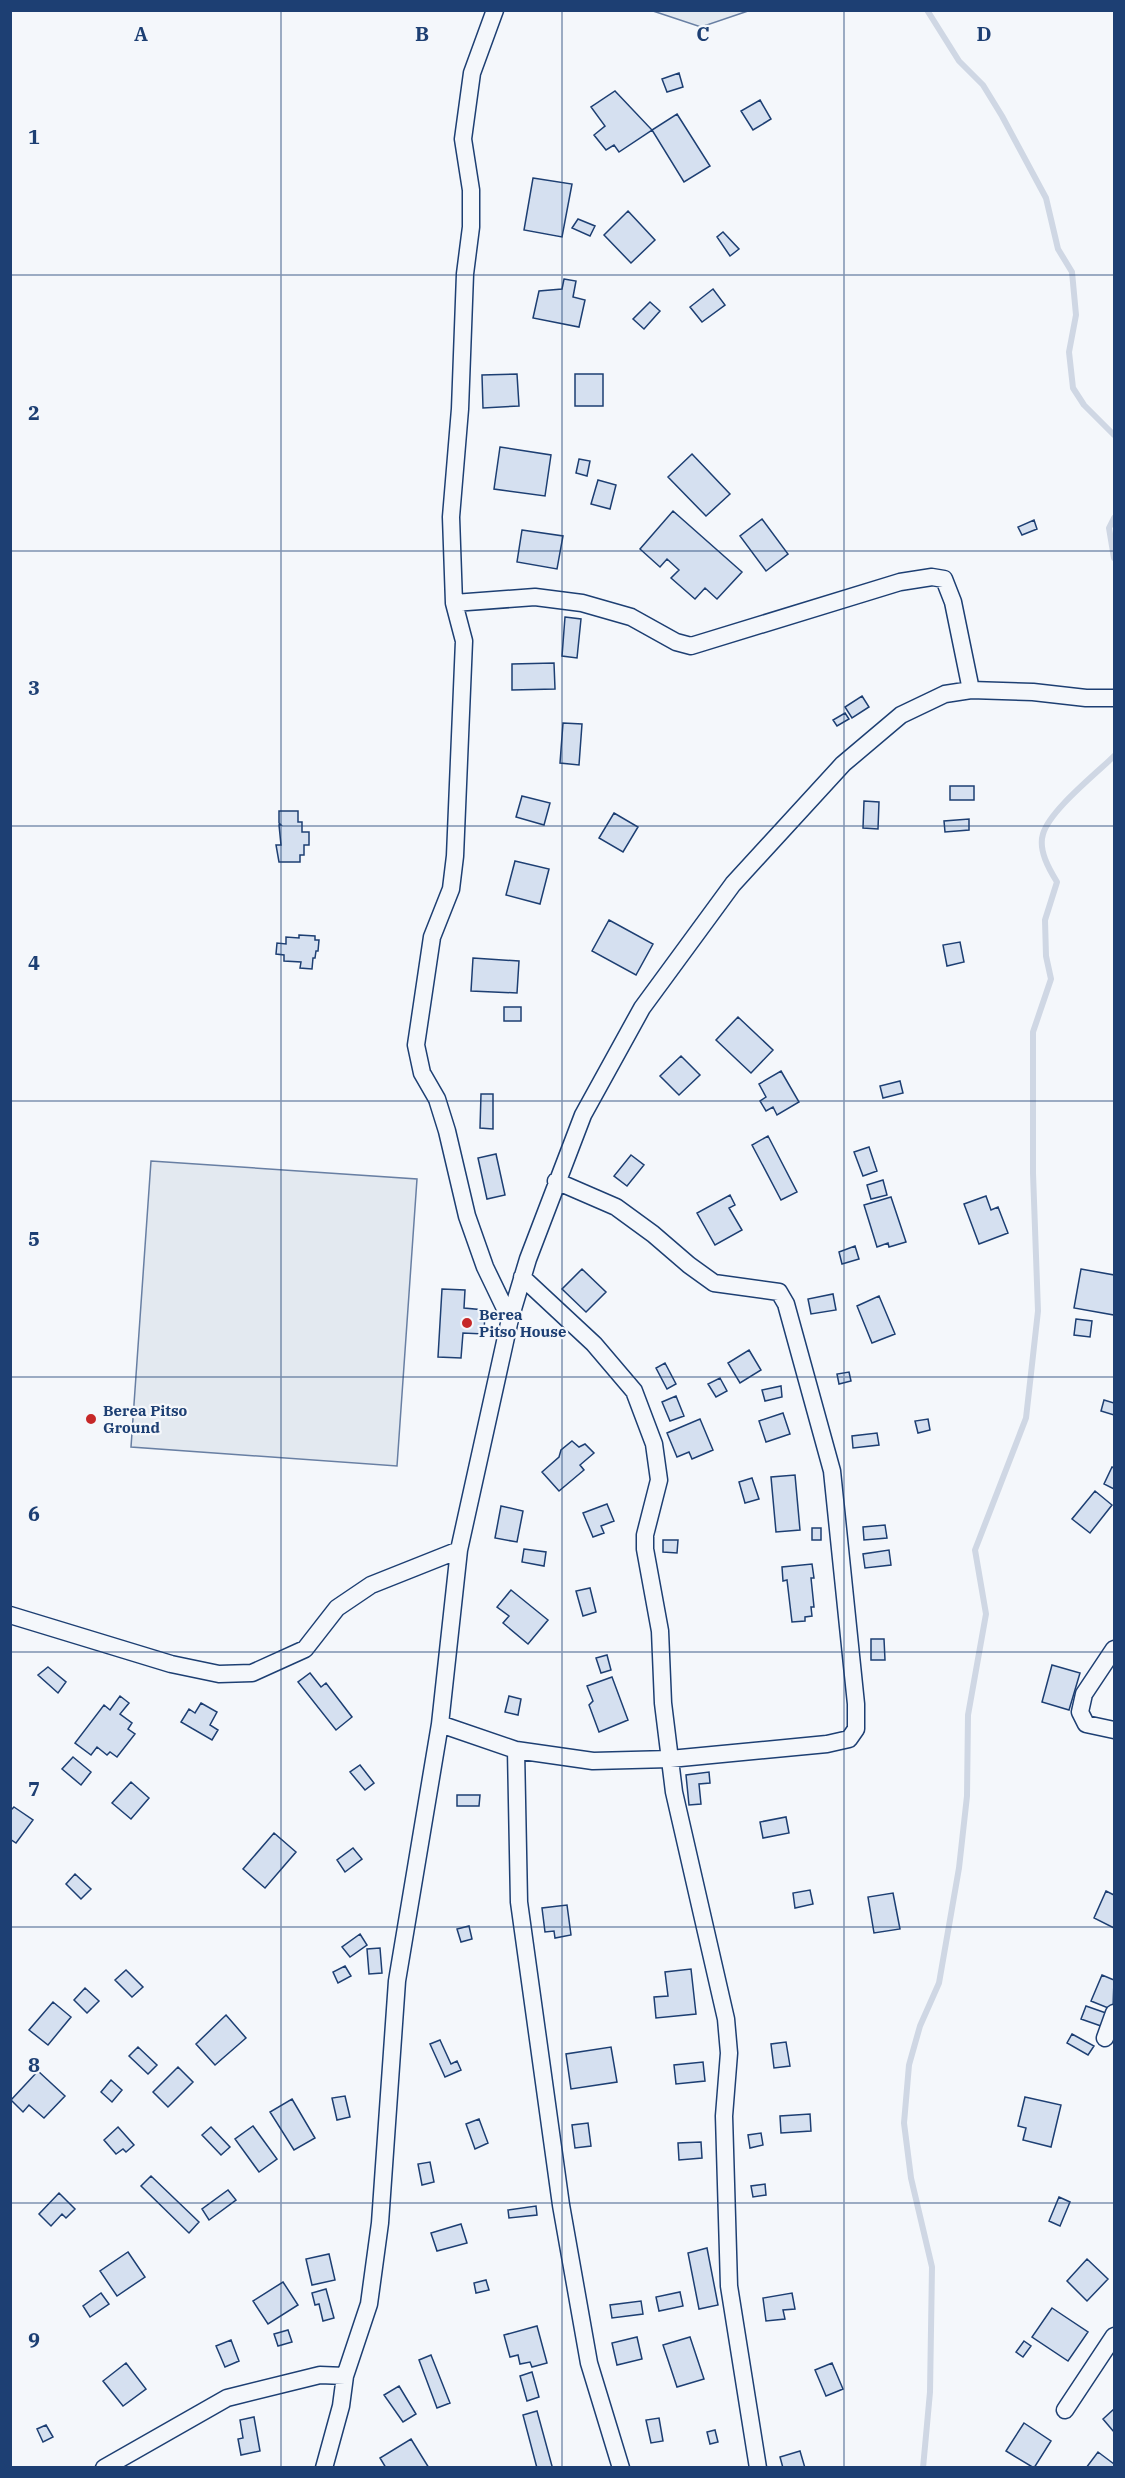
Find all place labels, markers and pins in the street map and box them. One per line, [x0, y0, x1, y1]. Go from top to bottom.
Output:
place label: Berea Pitso House [479, 1305, 566, 1341]
marker: Berea Pitso House [460, 1316, 474, 1330]
place label: Berea Pitso Ground [103, 1401, 188, 1437]
marker: Berea Pitso Ground [84, 1412, 98, 1426]

